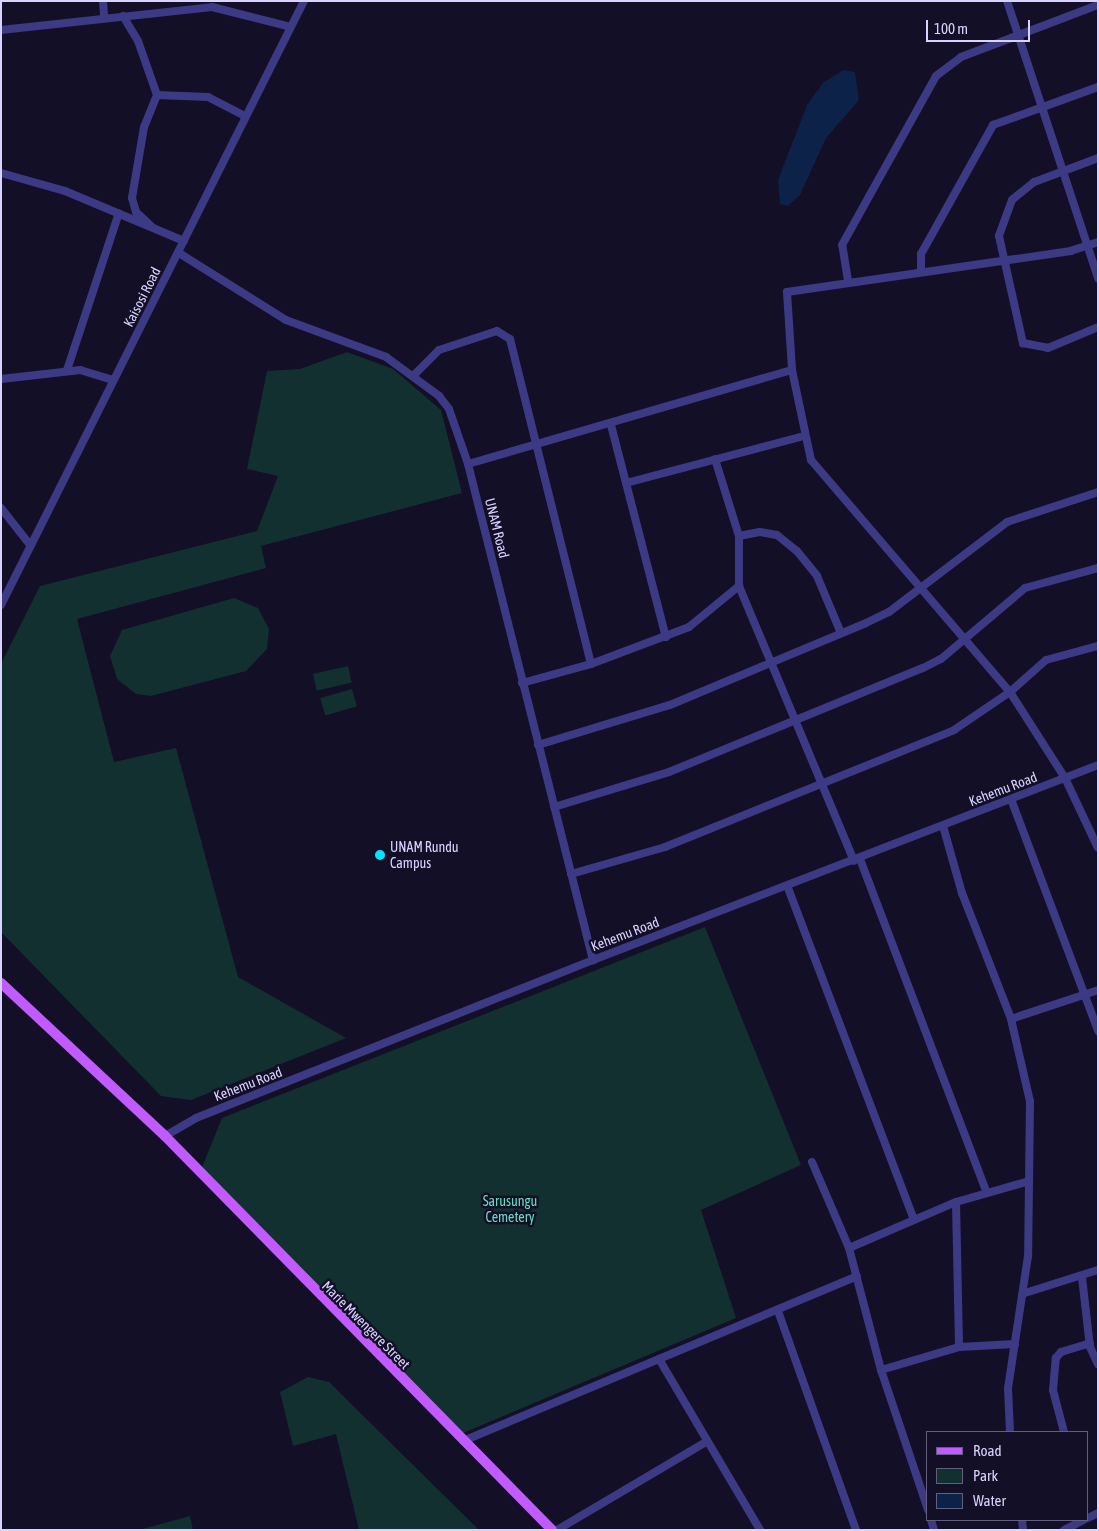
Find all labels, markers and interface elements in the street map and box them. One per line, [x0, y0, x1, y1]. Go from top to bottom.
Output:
scale bar [929, 10, 1033, 42]
text: 100 m [934, 20, 968, 37]
street label: Kaisosi Road [120, 264, 164, 330]
street label: UNAM Road [481, 496, 513, 560]
street label: Kehemu Road [967, 768, 1039, 810]
place label: UNAM Rundu Campus [390, 839, 459, 872]
marker: UNAM Rundu Campus [374, 849, 386, 861]
street label: Kehemu Road [589, 913, 661, 955]
street label: Kehemu Road [212, 1063, 284, 1105]
park label: Sarusungu Cemetery [483, 1193, 537, 1226]
street label: Marie Mwengere Street [319, 1278, 413, 1372]
legend [926, 1431, 1089, 1521]
text: Road [973, 1442, 1002, 1459]
text: Park [973, 1467, 998, 1484]
text: Water [973, 1492, 1006, 1509]

